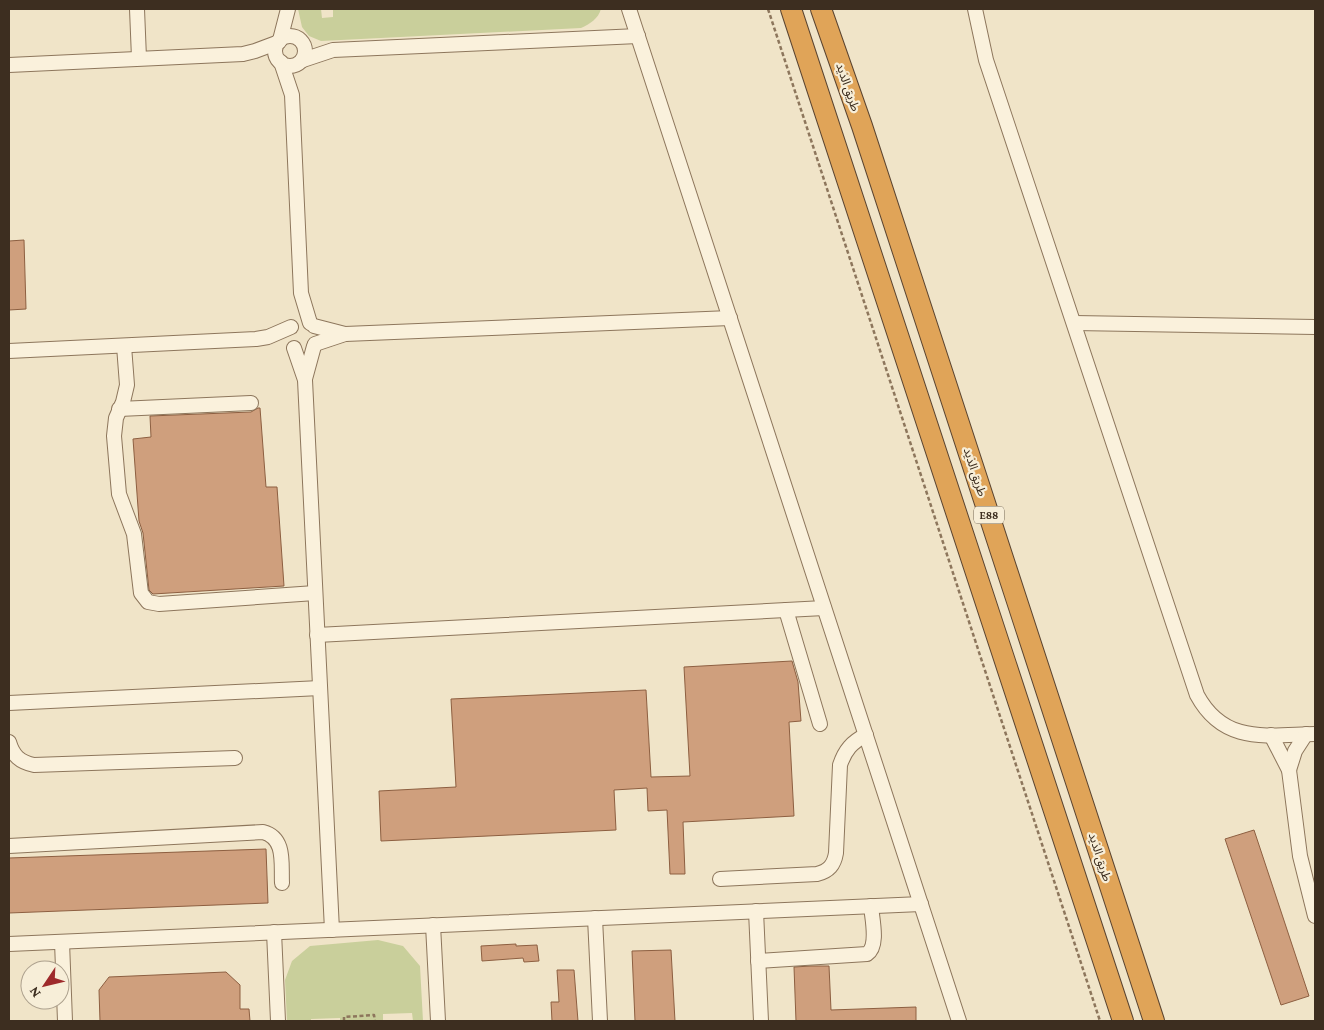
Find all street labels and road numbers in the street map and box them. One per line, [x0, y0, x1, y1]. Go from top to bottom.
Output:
street label: طريق الذيد [832, 61, 863, 113]
street label: طريق الذيد [960, 446, 989, 498]
road number: E88 [974, 506, 1004, 524]
street label: طريق الذيد [1085, 831, 1114, 883]

